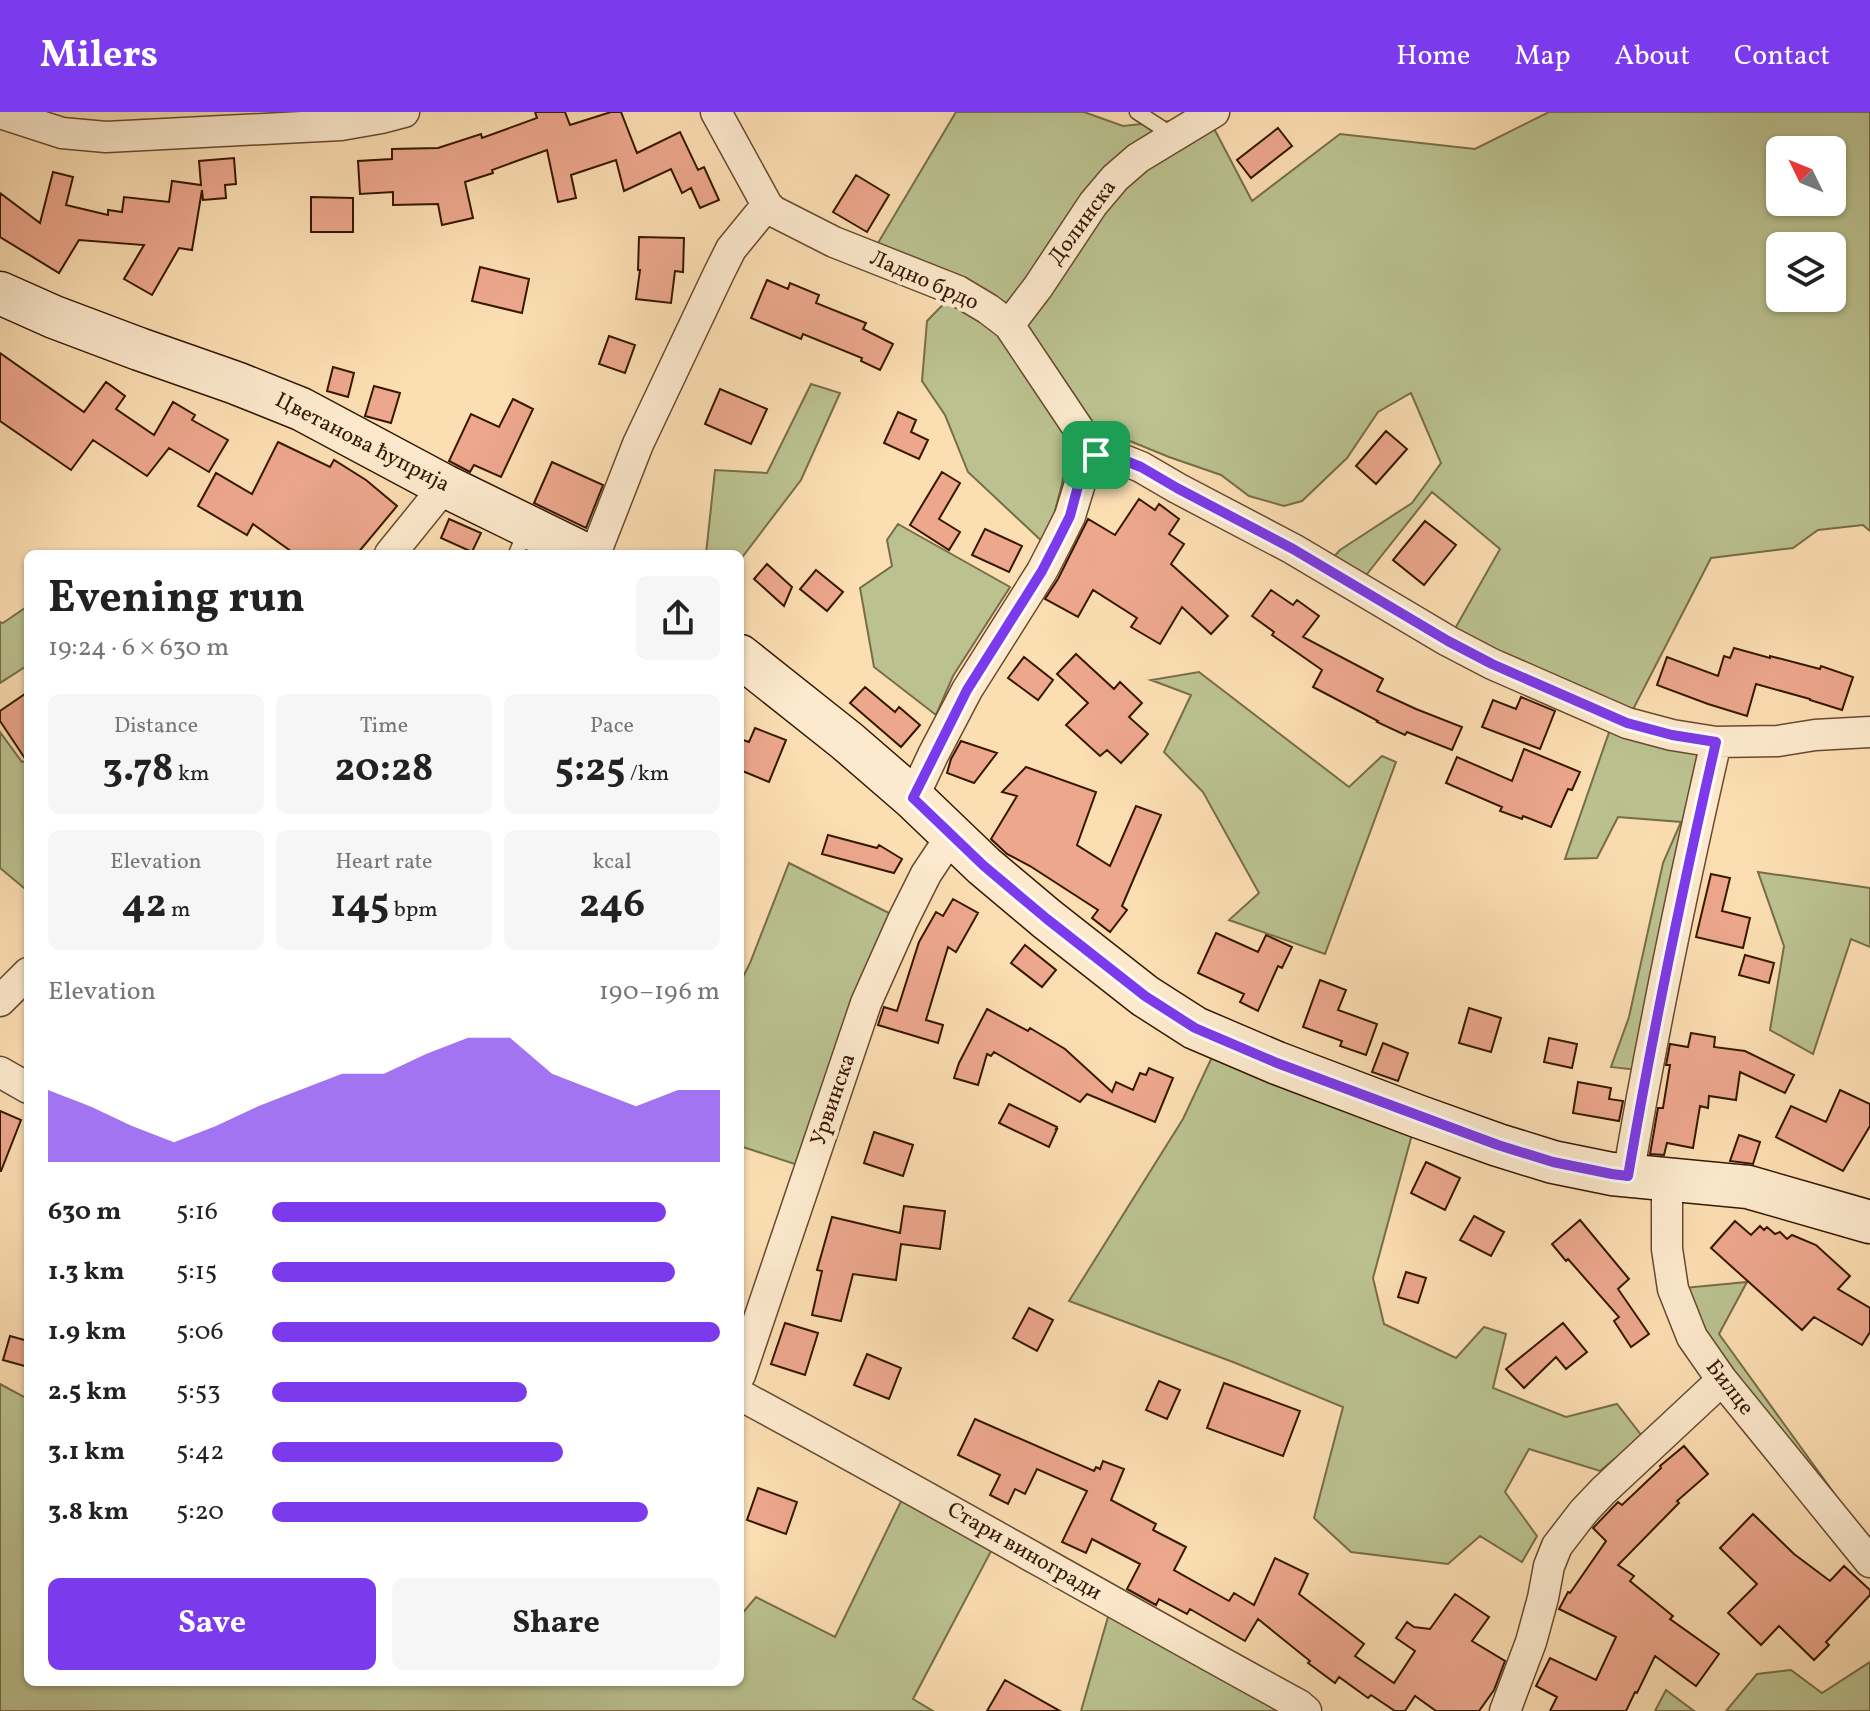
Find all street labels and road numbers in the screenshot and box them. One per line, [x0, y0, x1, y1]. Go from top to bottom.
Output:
street label: Долинска [1041, 174, 1125, 272]
street label: Ладно брдо [865, 243, 983, 319]
street label: Цветанова ћуприја [269, 385, 455, 501]
street label: Урвинска [804, 1050, 864, 1150]
street label: Билце [1697, 1354, 1761, 1422]
street label: Стари виногради [941, 1495, 1107, 1609]

